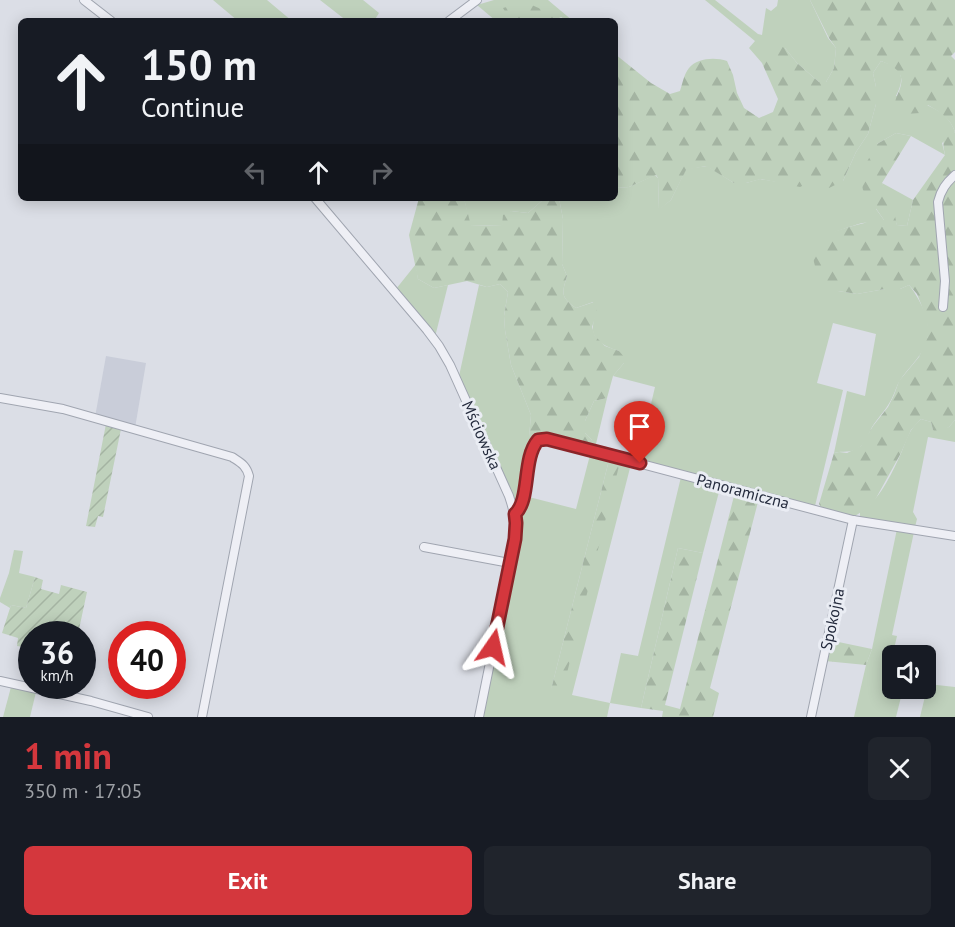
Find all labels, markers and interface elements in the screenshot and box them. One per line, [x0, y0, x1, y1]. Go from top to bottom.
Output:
text: 150 m [141, 37, 257, 92]
icon: ahead [42, 42, 120, 120]
text: Continue [141, 90, 244, 124]
icon: left [239, 156, 272, 189]
icon: ahead [302, 156, 335, 189]
icon: right [365, 156, 398, 189]
street label: Mściowska [458, 397, 506, 473]
pin [614, 401, 665, 463]
icon: arrive [623, 410, 656, 443]
street label: Panoramiczna [694, 469, 792, 513]
street label: Spokojna [816, 586, 848, 652]
position arrow [461, 615, 525, 679]
speed limit sign: 40 [108, 621, 186, 699]
text: 36 [40, 633, 74, 672]
map controls [882, 645, 936, 699]
button: sound [882, 645, 936, 699]
text: km/h [41, 666, 73, 685]
text: 1 min [24, 732, 112, 779]
button: close [868, 737, 931, 800]
text: 350 m · 17:05 [24, 778, 142, 804]
button: Exit [24, 846, 472, 915]
button: Share [484, 846, 931, 915]

